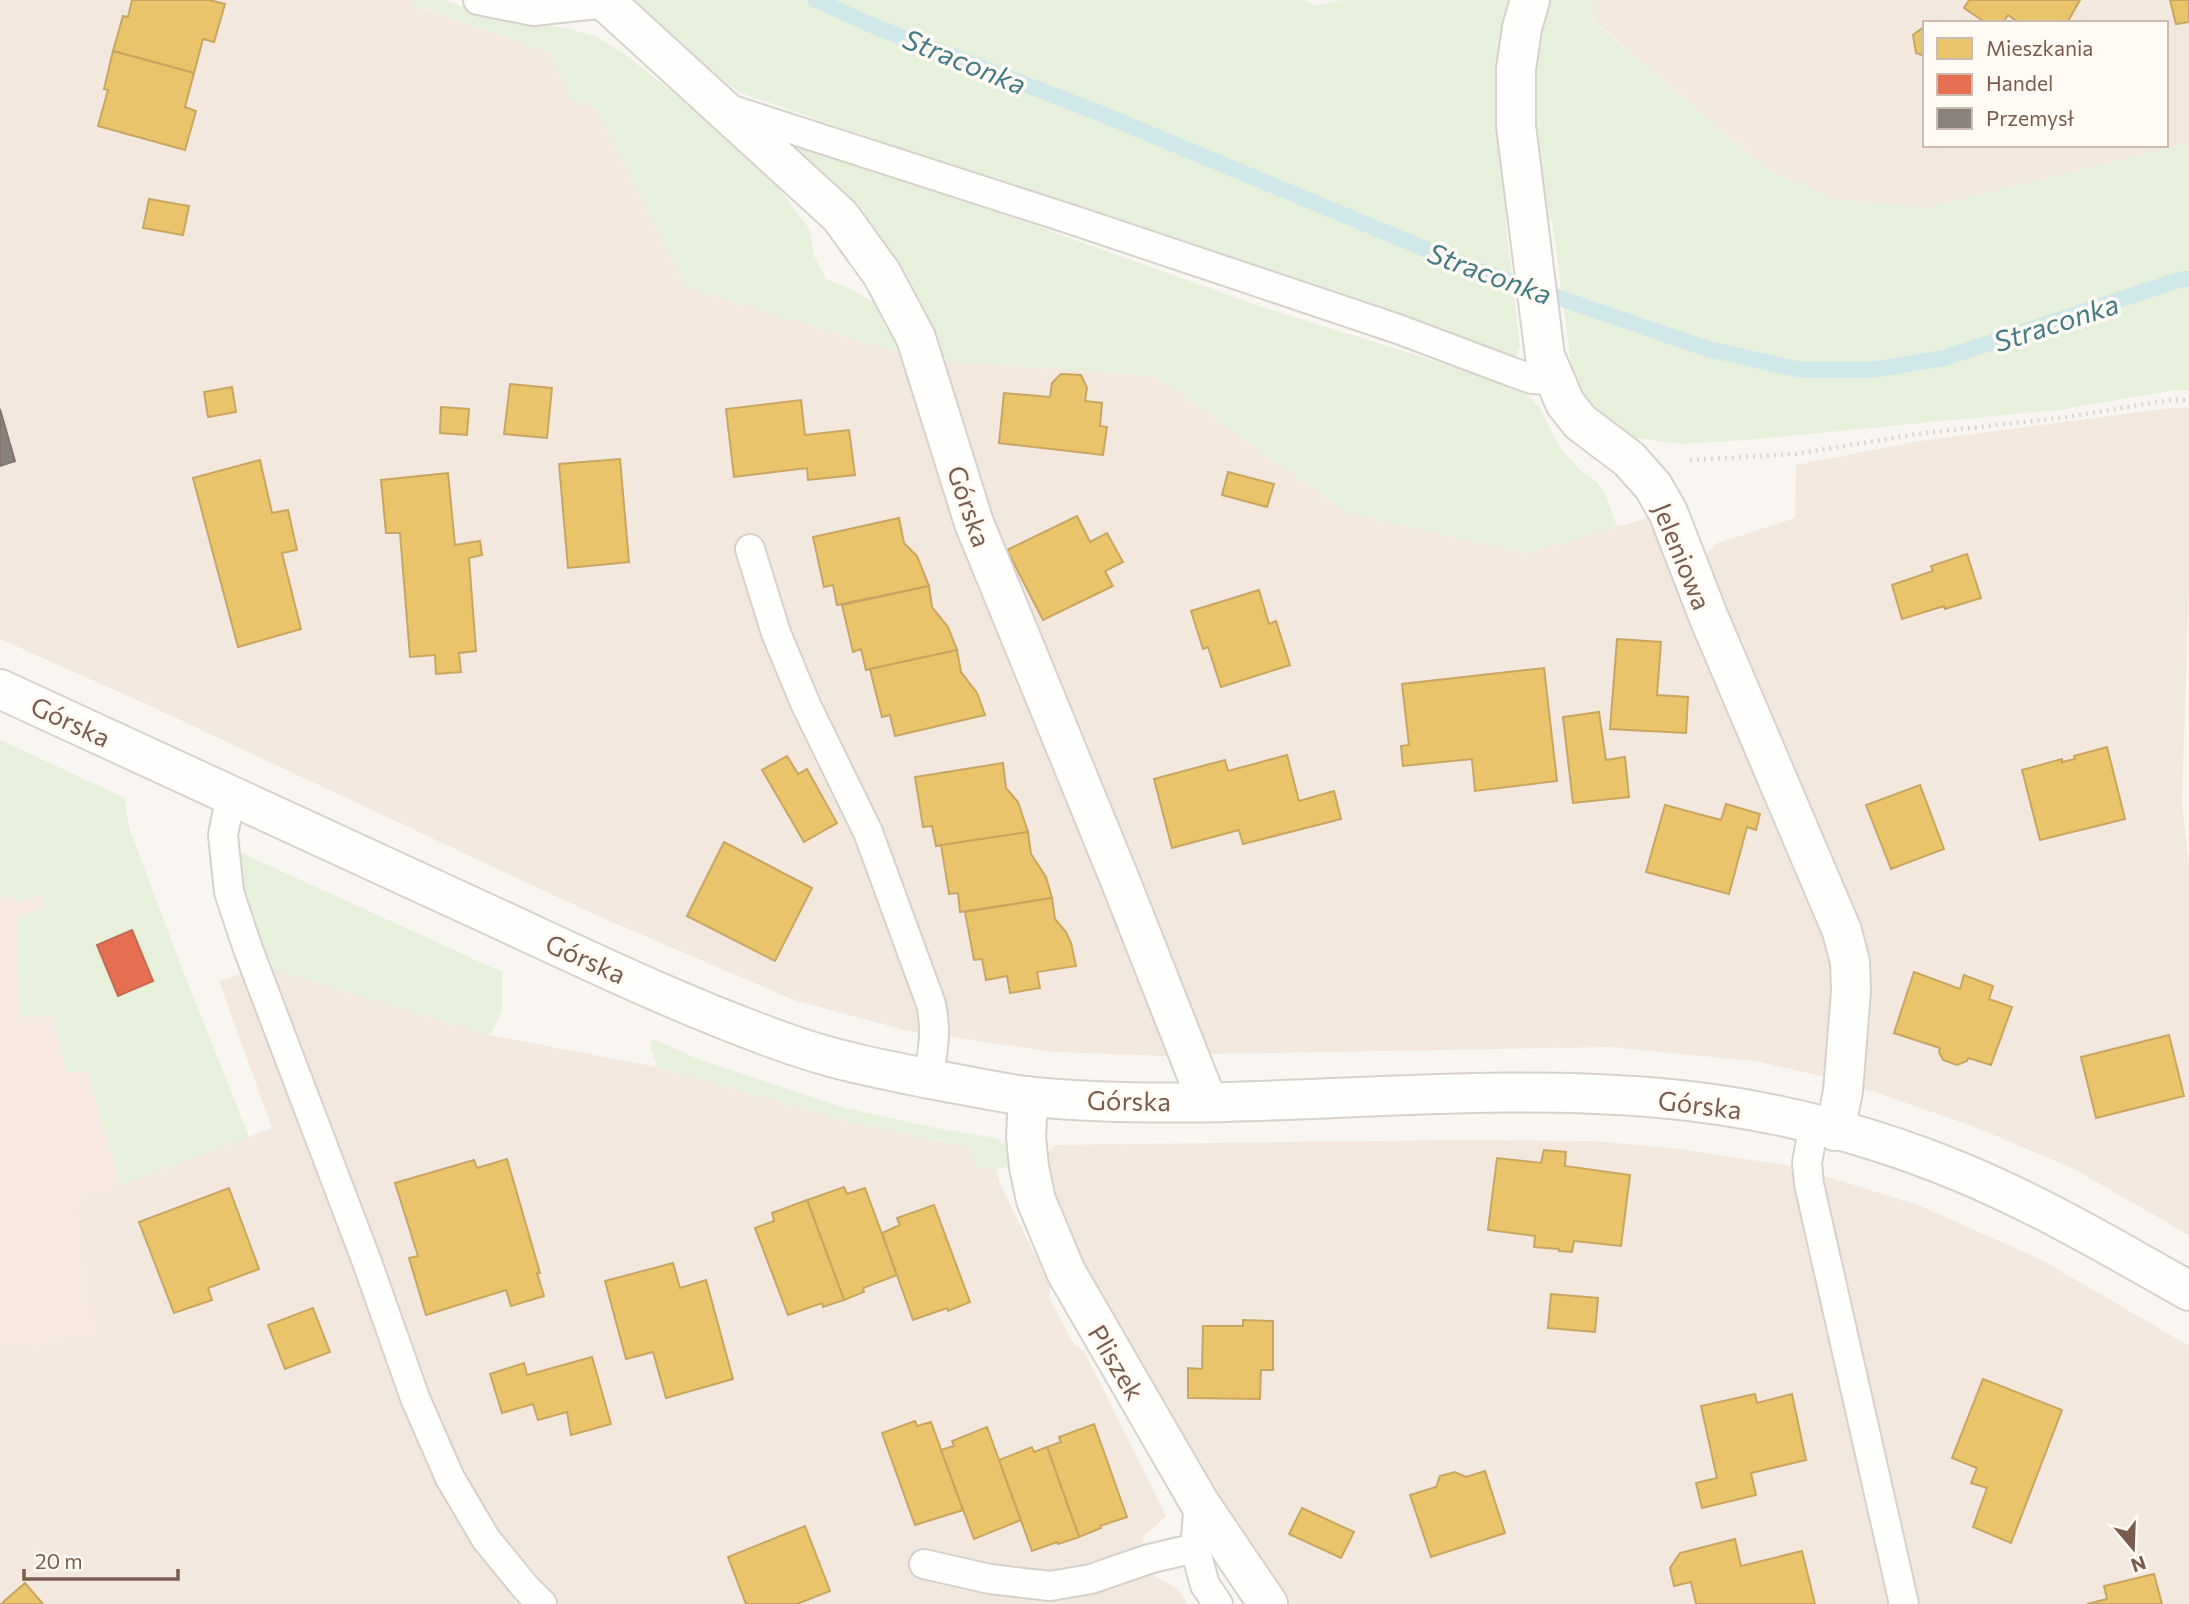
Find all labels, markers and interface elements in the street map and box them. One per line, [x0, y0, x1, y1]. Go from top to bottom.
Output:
water label: Straconka [899, 21, 1031, 101]
legend [1923, 21, 2168, 147]
text: Mieszkania [1986, 35, 2093, 60]
text: Handel [1986, 70, 2053, 95]
text: Przemysł [1986, 105, 2074, 130]
water label: Straconka [1423, 235, 1557, 311]
water label: Straconka [1989, 286, 2123, 358]
street label: Górska [942, 461, 998, 551]
street label: Jeleniowa [1648, 498, 1718, 614]
street label: Górska [26, 689, 116, 753]
street label: Górska [541, 927, 631, 989]
street label: Górska [1656, 1083, 1744, 1125]
street label: Górska [1087, 1084, 1171, 1116]
street label: Pliszek [1083, 1319, 1151, 1405]
north arrow [2098, 1513, 2168, 1583]
scale bar [24, 1538, 178, 1582]
text: 20 m [35, 1548, 83, 1573]
text: N [2128, 1551, 2149, 1578]

